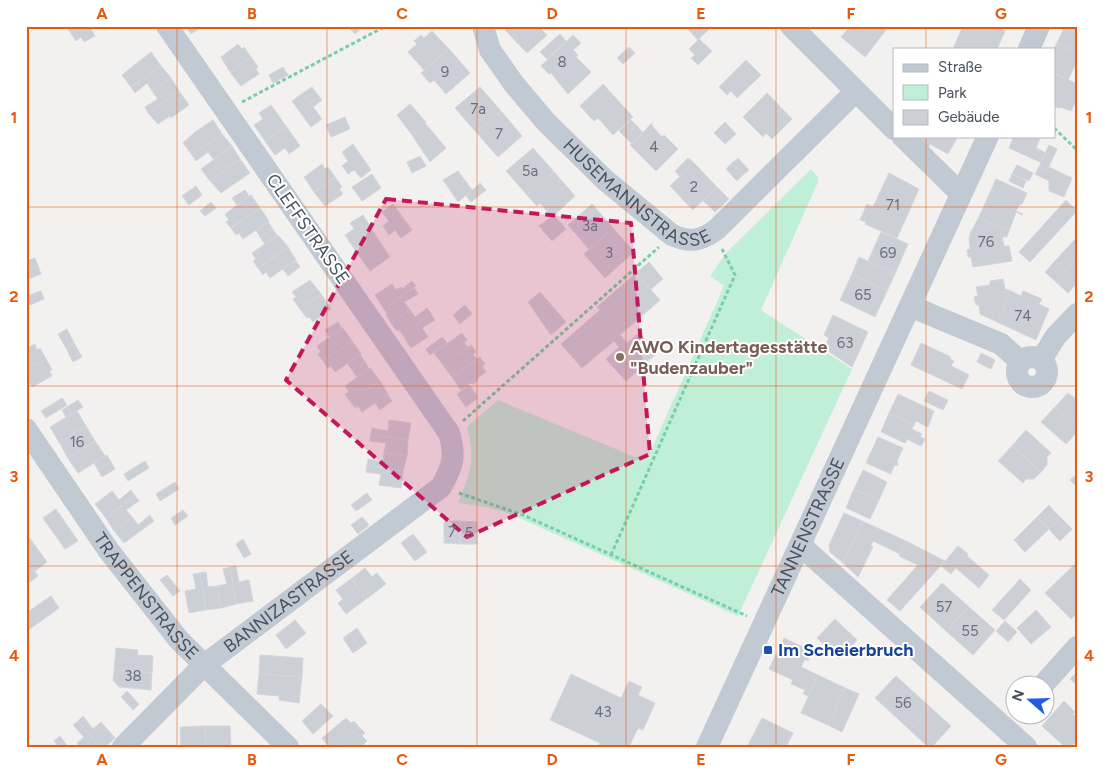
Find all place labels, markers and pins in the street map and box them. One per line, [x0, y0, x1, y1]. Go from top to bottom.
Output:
place label: AWO Kindertagesstätte "Budenzauber" [630, 336, 828, 379]
marker: AWO Kindertagesstätte "Budenzauber" [614, 351, 626, 363]
place label: Im Scheierbruch [778, 639, 914, 661]
marker: Im Scheierbruch [762, 644, 774, 656]

